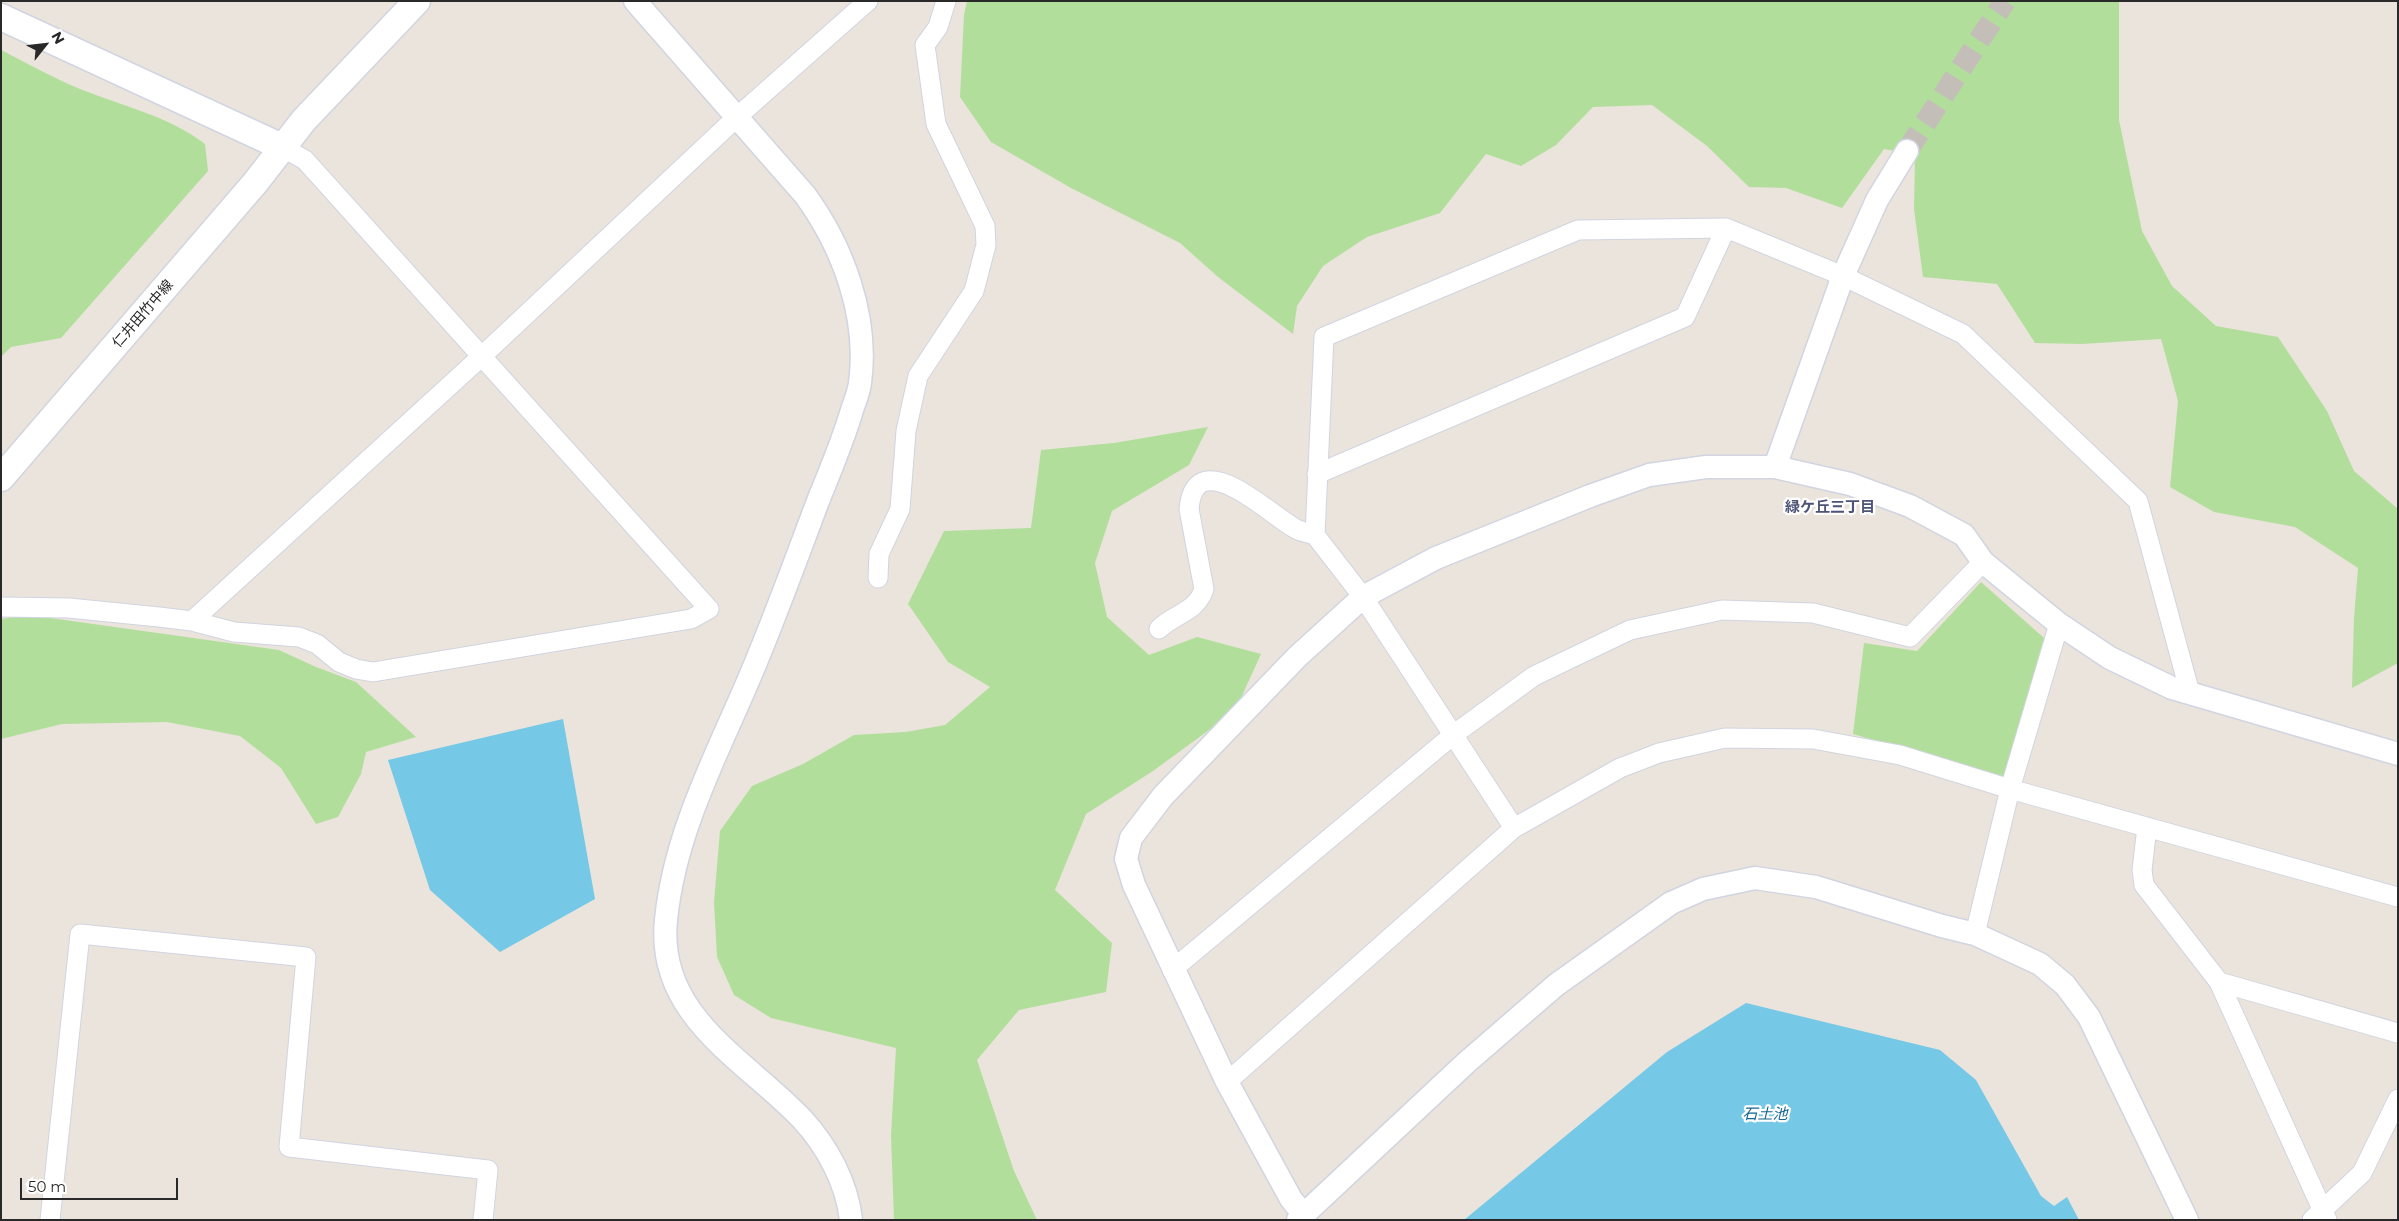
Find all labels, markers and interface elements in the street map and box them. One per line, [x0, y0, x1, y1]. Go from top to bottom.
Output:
north arrow [20, 20, 70, 70]
text: N [48, 28, 69, 47]
street label: 仁井田竹中線 [109, 277, 177, 351]
district label: 緑ケ丘三丁目 [1785, 499, 1875, 517]
water label: 石土池 [1743, 1106, 1787, 1124]
scale bar [22, 1168, 180, 1200]
text: 50 m [28, 1177, 66, 1196]

